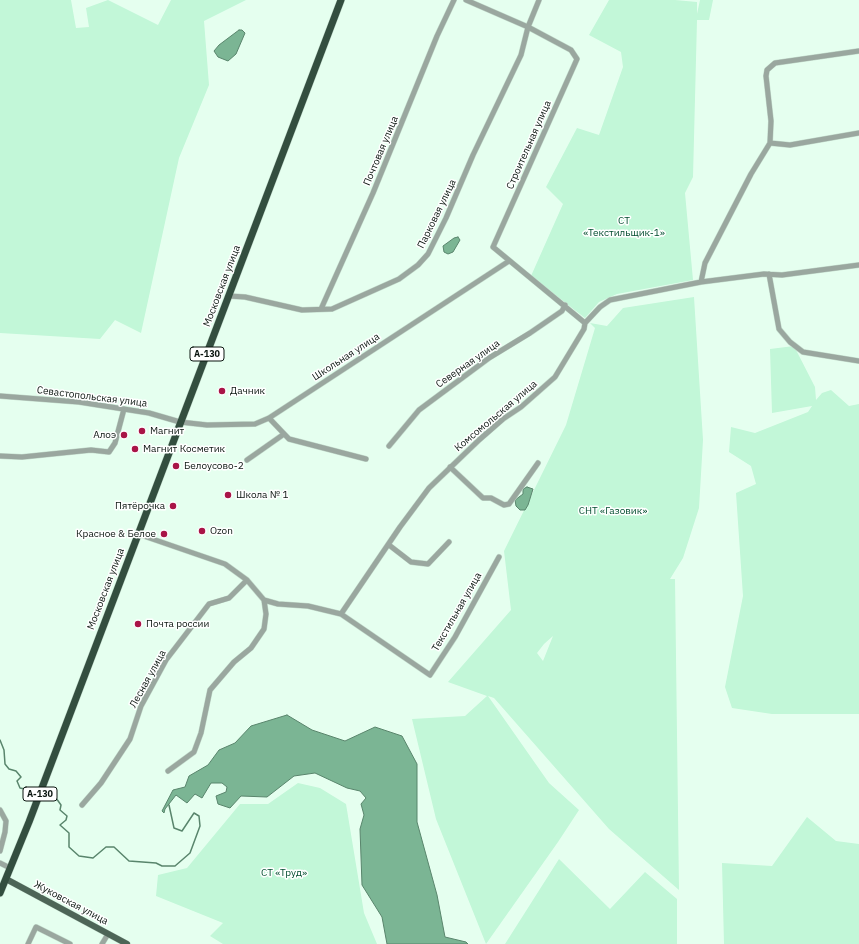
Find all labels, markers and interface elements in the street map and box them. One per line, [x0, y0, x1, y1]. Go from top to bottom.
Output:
street label: Строительная улица [504, 99, 554, 191]
street label: Почтовая улица [361, 114, 401, 188]
street label: Парковая улица [415, 178, 459, 250]
park label: СТ «Текстильщик-1» [583, 215, 665, 238]
street label: Московская улица [201, 243, 243, 329]
street label: Школьная улица [310, 331, 382, 383]
street label: Северная улица [434, 338, 502, 390]
road number: А-130 [190, 347, 224, 361]
street label: Комсомольская улица [452, 378, 540, 454]
street label: Севастопольская улица [36, 384, 148, 410]
place label: Дачник [230, 385, 265, 397]
marker: Дачник [217, 386, 227, 396]
place label: Магнит [150, 425, 184, 437]
marker: Магнит [137, 426, 147, 436]
place label: Алоэ [93, 429, 116, 441]
marker: Алоэ [119, 430, 129, 440]
place label: Магнит Косметик [143, 443, 225, 455]
marker: Магнит Косметик [130, 444, 140, 454]
place label: Белоусово-2 [184, 460, 244, 472]
marker: Белоусово-2 [171, 461, 181, 471]
place label: Школа № 1 [236, 489, 288, 501]
marker: Школа № 1 [223, 490, 233, 500]
place label: Пятёрочка [115, 500, 165, 512]
marker: Пятёрочка [168, 501, 178, 511]
park label: СНТ «Газовик» [579, 505, 647, 517]
place label: Ozon [210, 525, 233, 537]
marker: Ozon [197, 526, 207, 536]
place label: Красное & Белое [76, 528, 156, 540]
marker: Красное & Белое [159, 529, 169, 539]
street label: Московская улица [85, 546, 127, 632]
street label: Текстильная улица [430, 570, 484, 654]
place label: Почта россии [146, 618, 209, 630]
marker: Почта россии [133, 619, 143, 629]
street label: Лесная улица [127, 648, 169, 710]
road number: А-130 [23, 787, 57, 801]
park label: СТ «Труд» [261, 867, 307, 879]
street label: Жуковская улица [32, 878, 110, 928]

